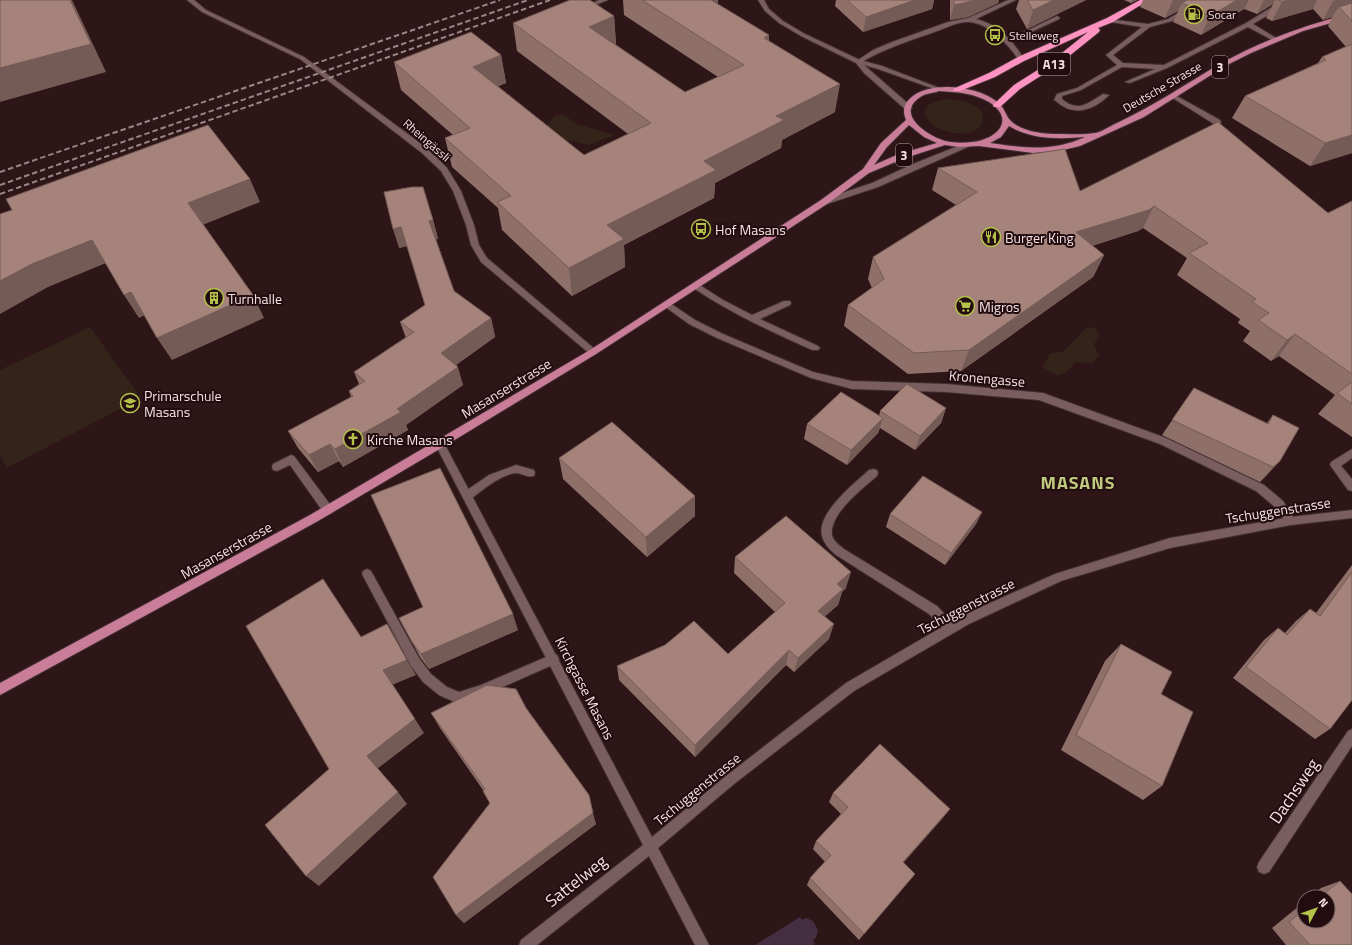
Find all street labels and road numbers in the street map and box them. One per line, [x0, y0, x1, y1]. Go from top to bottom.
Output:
road number: A13 [1038, 53, 1070, 75]
road number: 3 [1212, 56, 1228, 78]
street label: Deutsche Strasse [1119, 57, 1205, 117]
street label: Rheingässli [399, 114, 455, 166]
road number: 3 [896, 144, 912, 166]
street label: Masanserstrasse [457, 353, 555, 423]
street label: Kronengasse [948, 364, 1026, 392]
street label: Tschuggenstrasse [1224, 491, 1332, 529]
street label: Masanserstrasse [176, 516, 276, 584]
street label: Tschuggenstrasse [914, 573, 1018, 639]
street label: Kirchgasse Masans [550, 633, 620, 743]
street label: Tschuggenstrasse [649, 747, 745, 831]
street label: Dachsweg [1263, 753, 1326, 829]
street label: Sattelweg [539, 848, 613, 914]

